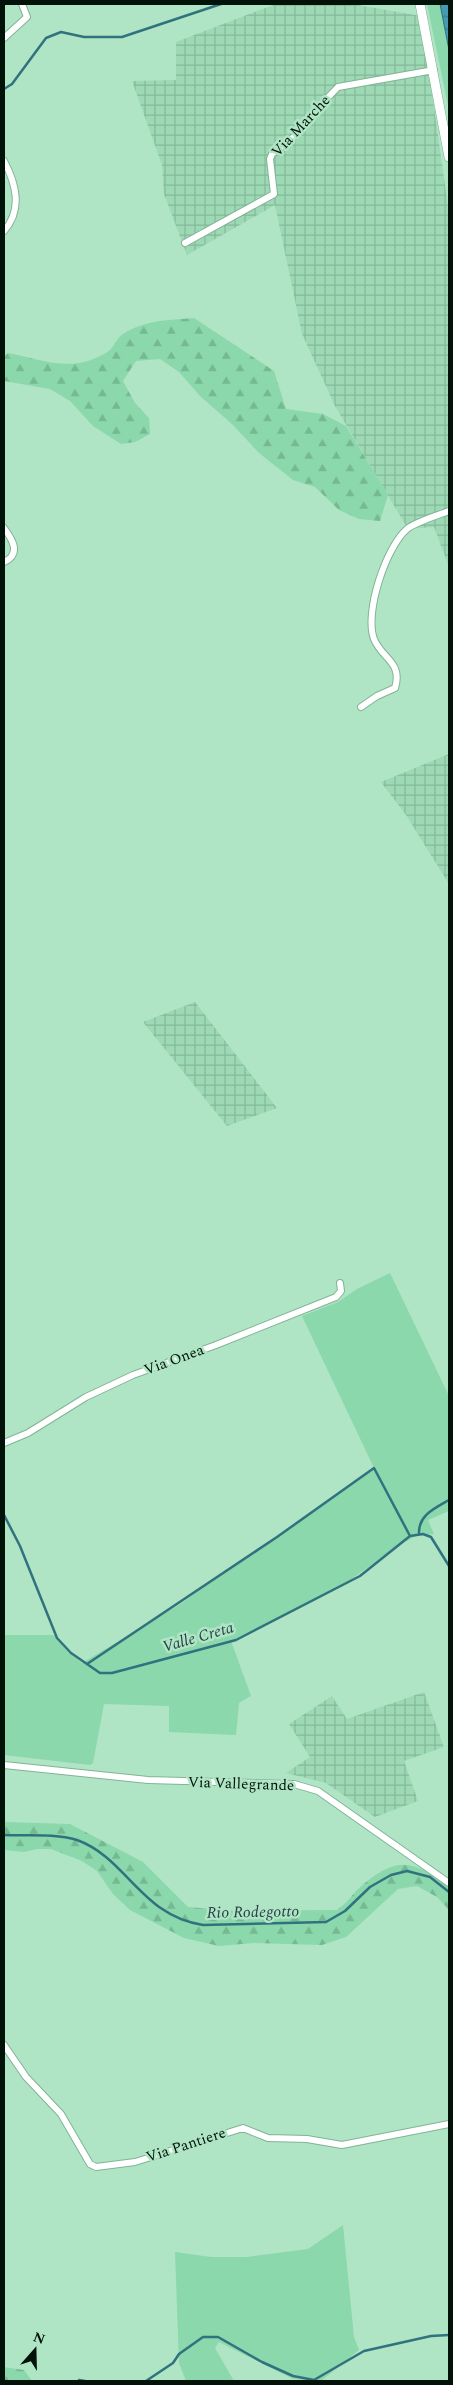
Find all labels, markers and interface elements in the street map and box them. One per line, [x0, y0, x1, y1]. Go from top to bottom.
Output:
street label: Via Marche [266, 90, 336, 162]
street label: Via Onea [141, 1338, 208, 1381]
water label: Valle Creta [159, 1615, 237, 1659]
street label: Via Vallegrande [187, 1771, 295, 1797]
water label: Rio Rodegotto [206, 1899, 300, 1925]
street label: Via Pantiere [143, 2121, 229, 2169]
north arrow [10, 2325, 60, 2375]
text: N [30, 2326, 48, 2350]

